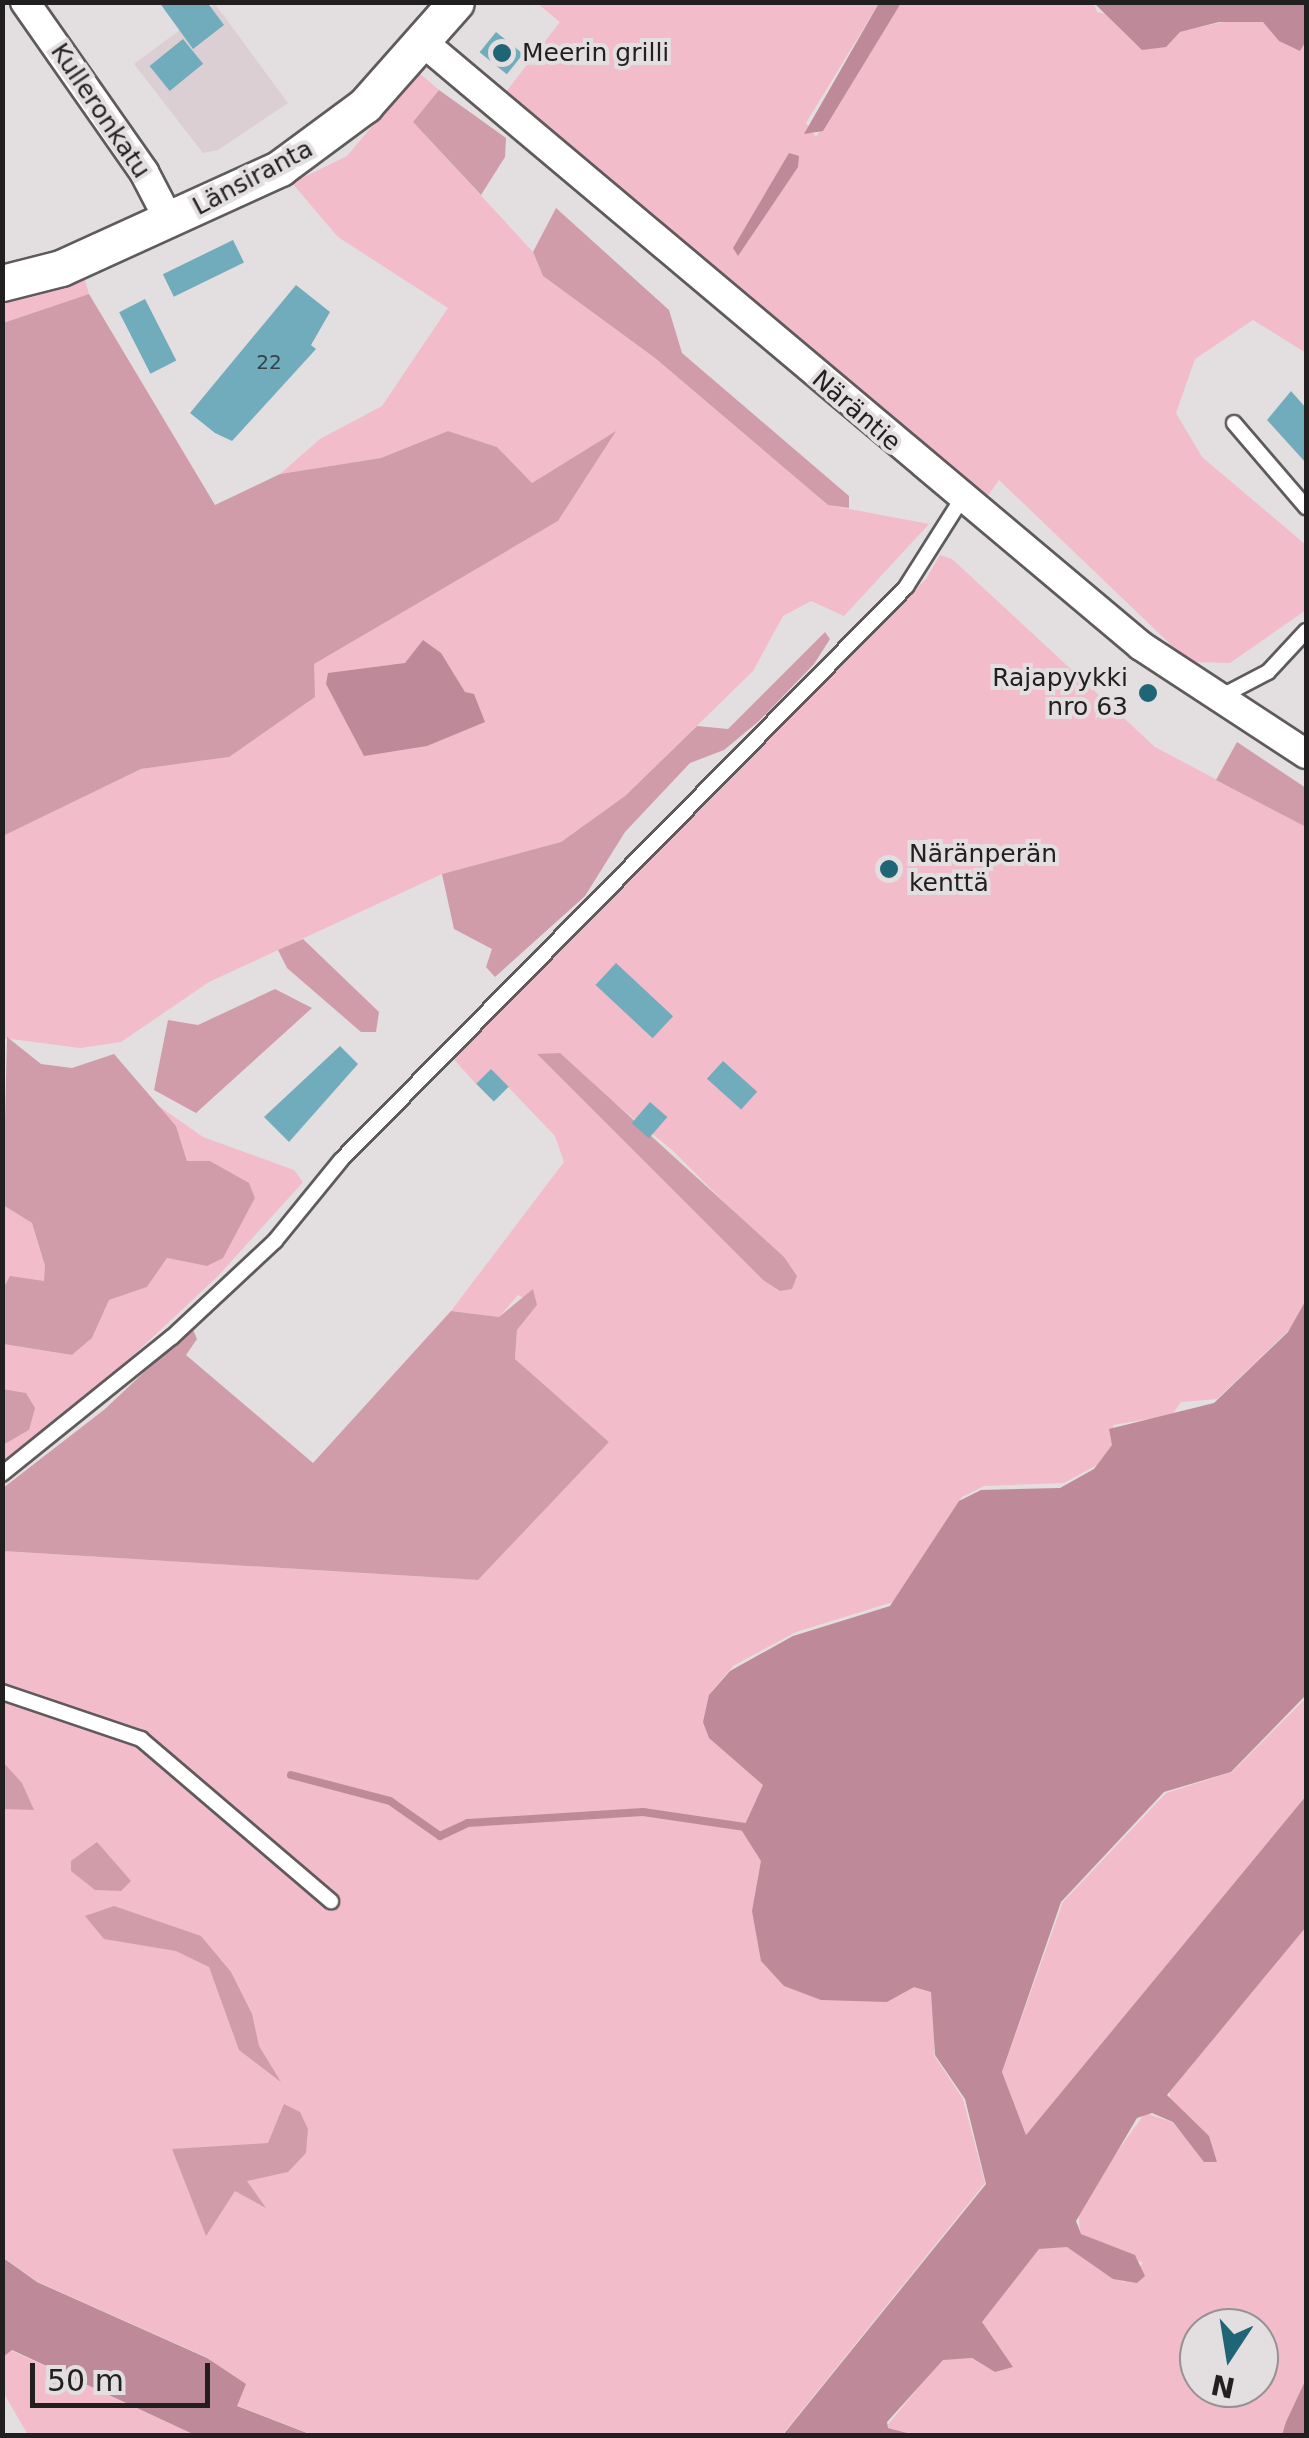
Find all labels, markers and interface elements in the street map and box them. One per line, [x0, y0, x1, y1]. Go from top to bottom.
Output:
street label: Kulleronkatu [44, 38, 156, 184]
place label: Meerin grilli [522, 38, 669, 68]
marker: Meerin grilli [491, 42, 513, 64]
street label: Länsiranta [188, 134, 318, 222]
house number: 22 [256, 350, 282, 374]
street label: Näräntie [806, 364, 906, 458]
place label: Rajapyykki nro 63 [992, 664, 1128, 723]
marker: Rajapyykki nro 63 [1137, 682, 1159, 704]
place label: Näränperän kenttä [909, 840, 1057, 899]
marker: Näränperän kenttä [878, 858, 900, 880]
north arrow [1179, 2308, 1279, 2408]
scale bar [35, 2343, 215, 2405]
text: 50 m [47, 2363, 124, 2398]
text: N [1208, 2367, 1238, 2404]

